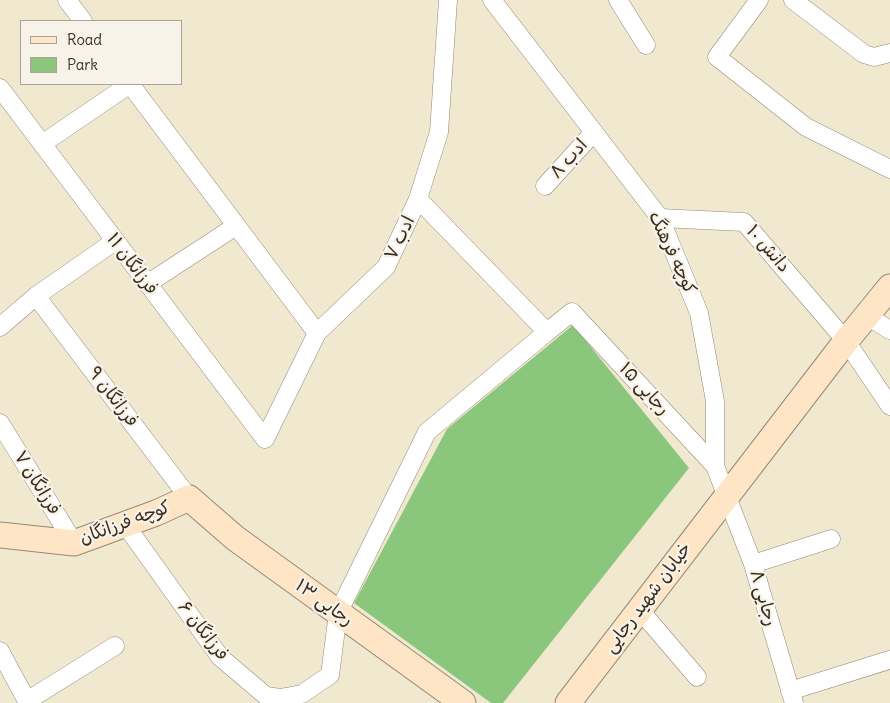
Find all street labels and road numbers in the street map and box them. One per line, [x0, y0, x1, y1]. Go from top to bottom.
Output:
street label: ادب ۸ [546, 135, 592, 183]
street label: کوچه فرهنگ [643, 208, 701, 298]
street label: ادب ۷ [380, 213, 420, 263]
street label: دانش ۱۰ [742, 221, 794, 277]
street label: فرزانگان ۱۱ [102, 229, 162, 299]
street label: رجایی ۱۵ [614, 358, 674, 420]
street label: فرزانگان ۹ [83, 363, 143, 431]
street label: فرزانگان ۷ [9, 447, 65, 519]
street label: کوچه فرزانگان [76, 497, 174, 549]
street label: خیابان شهید رجایی [599, 539, 697, 657]
street label: رجایی ۸ [745, 567, 781, 629]
street label: رجایی ۱۳ [291, 575, 357, 631]
street label: فرزانگان ۶ [173, 597, 233, 665]

